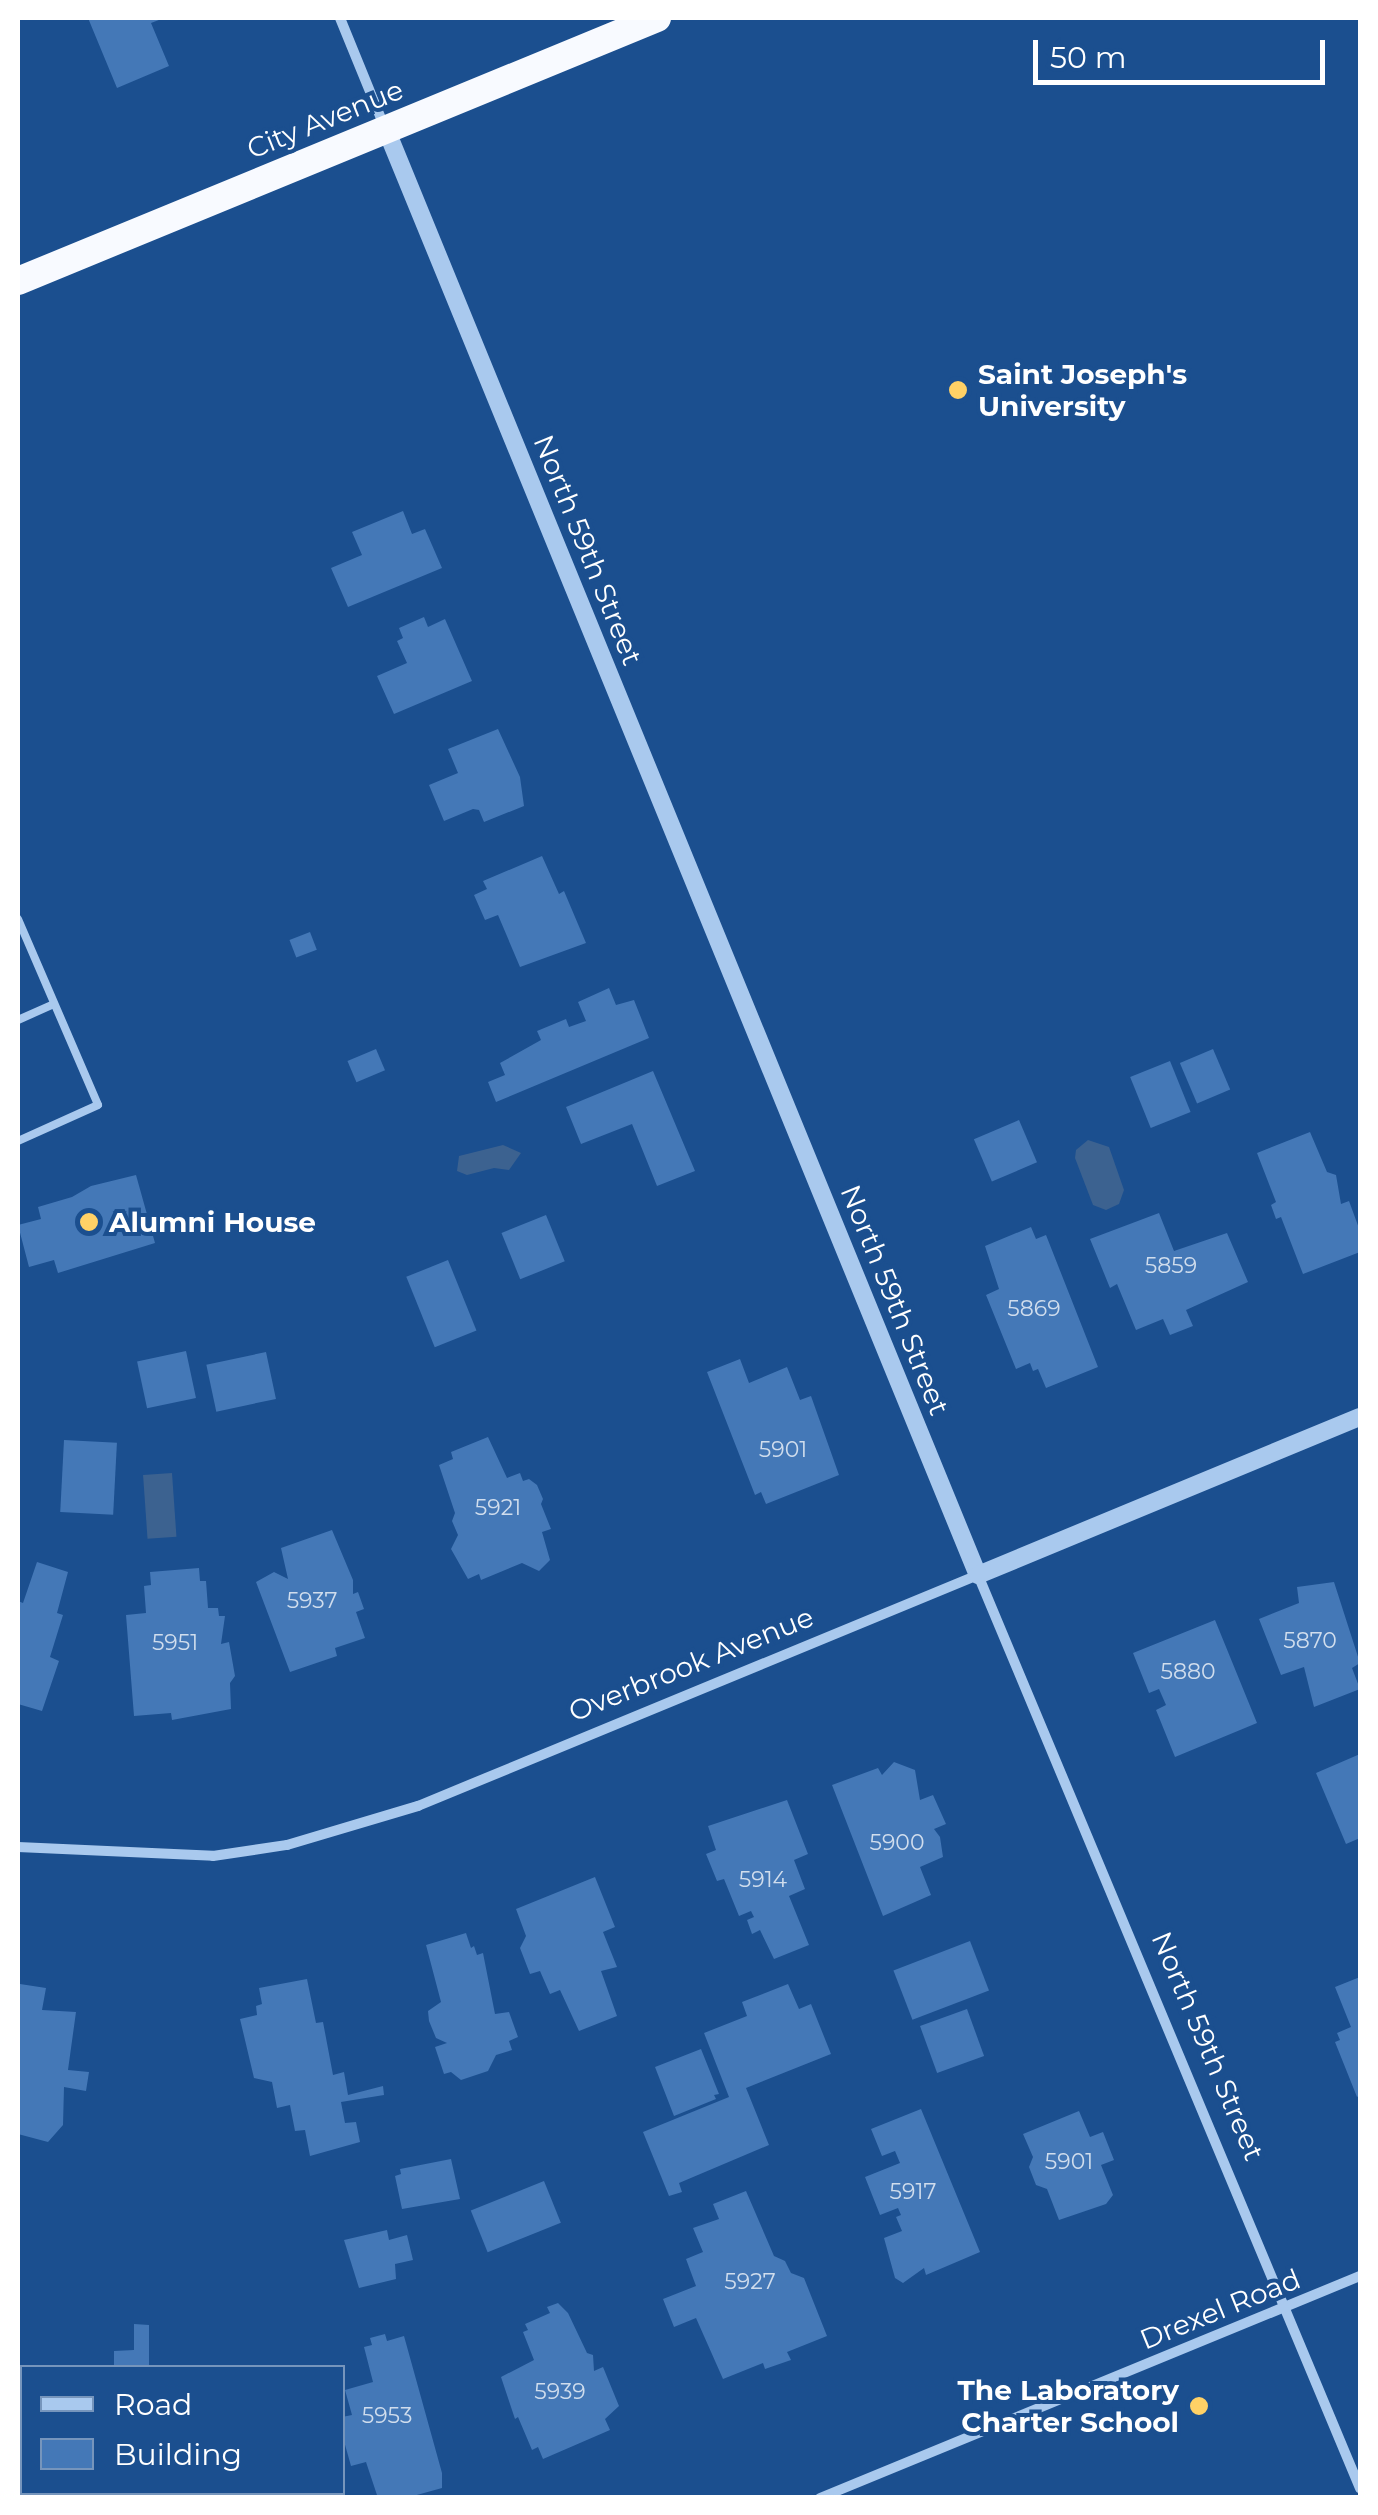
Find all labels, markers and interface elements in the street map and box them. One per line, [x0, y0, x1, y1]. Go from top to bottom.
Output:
scale bar [1038, 20, 1330, 82]
text: 50 m [1050, 39, 1127, 76]
street label: City Avenue [242, 72, 408, 166]
place label: Saint Joseph's University [978, 357, 1187, 423]
marker: Saint Joseph's University [947, 379, 969, 401]
street label: North 59th Street [527, 430, 649, 670]
street label: North 59th Street [834, 1180, 956, 1420]
place label: Alumni House [109, 1205, 316, 1239]
marker: Alumni House [78, 1211, 100, 1233]
house number: 5859 [1145, 1253, 1197, 1279]
house number: 5869 [1007, 1296, 1061, 1322]
house number: 5901 [759, 1437, 807, 1463]
house number: 5921 [475, 1495, 521, 1521]
house number: 5937 [287, 1588, 337, 1614]
street label: Overbrook Avenue [564, 1600, 818, 1728]
house number: 5870 [1283, 1628, 1337, 1654]
house number: 5951 [152, 1630, 198, 1656]
house number: 5880 [1160, 1659, 1216, 1685]
house number: 5900 [870, 1830, 924, 1856]
house number: 5914 [739, 1867, 787, 1893]
street label: North 59th Street [1145, 1927, 1271, 2165]
house number: 5901 [1045, 2149, 1093, 2175]
house number: 5917 [890, 2179, 936, 2205]
street label: Drexel Road [1135, 2262, 1305, 2356]
house number: 5927 [724, 2269, 776, 2295]
legend [20, 2365, 345, 2495]
place label: The Laboratory Charter School [958, 2373, 1179, 2439]
house number: 5939 [534, 2379, 586, 2405]
text: Road [114, 2386, 192, 2423]
marker: The Laboratory Charter School [1188, 2395, 1210, 2417]
house number: 5953 [362, 2403, 412, 2429]
text: Building [114, 2436, 242, 2473]

